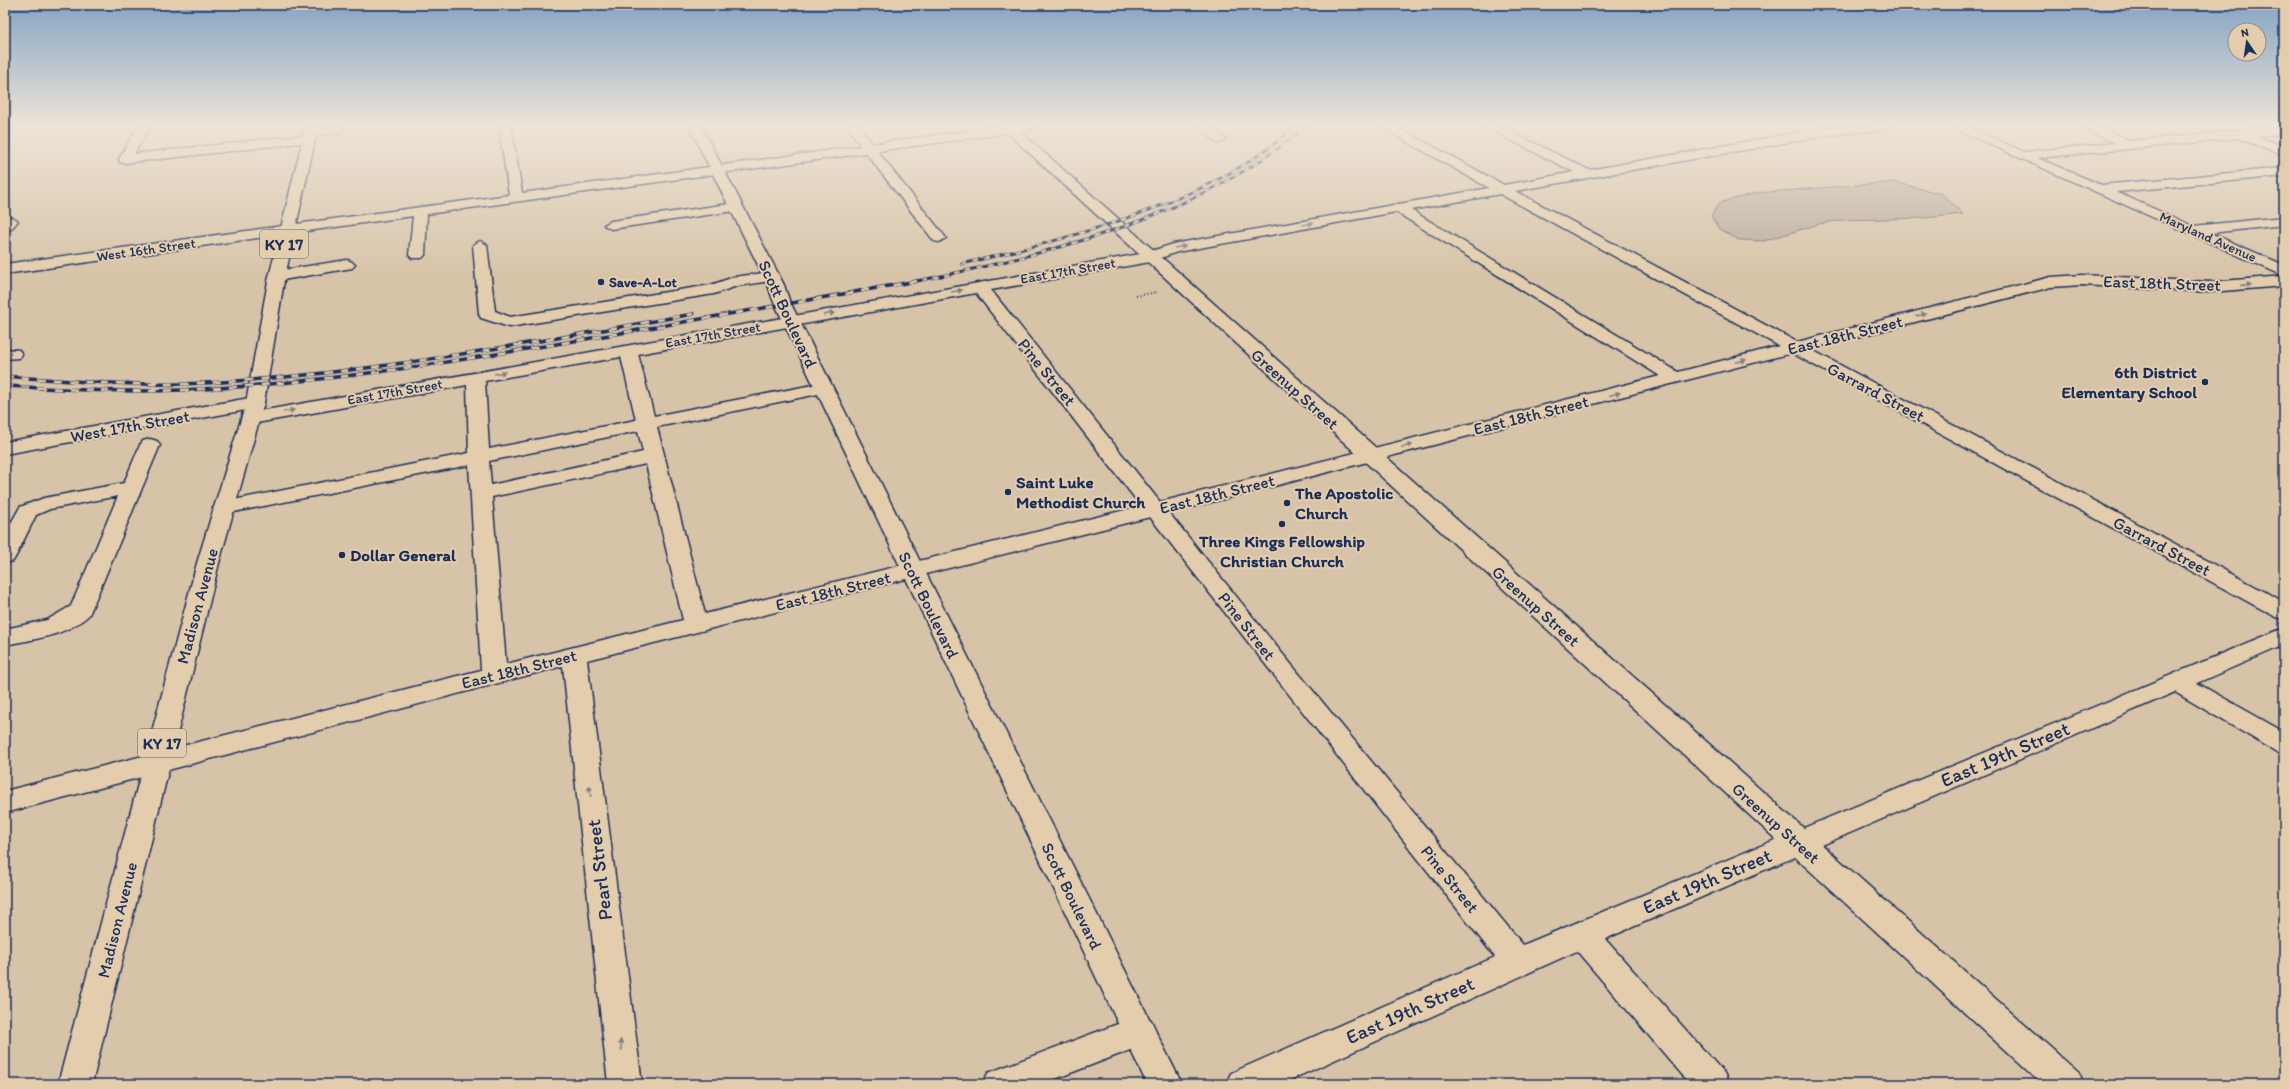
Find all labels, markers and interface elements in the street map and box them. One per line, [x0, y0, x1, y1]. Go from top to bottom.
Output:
north arrow [2227, 22, 2267, 62]
text: N [2240, 26, 2250, 40]
street label: Maryland Avenue [2157, 208, 2259, 266]
one-way arrow [1302, 221, 1314, 227]
road number: KY 17 [260, 230, 308, 258]
street label: West 16th Street [95, 235, 197, 265]
one-way arrow [1174, 244, 1186, 250]
street label: East 17th Street [1019, 254, 1117, 288]
street label: Scott Boulevard [754, 257, 822, 371]
street label: East 18th Street [2103, 271, 2221, 295]
place label: Save-A-Lot [609, 274, 678, 291]
marker: Save-A-Lot [596, 277, 606, 287]
one-way arrow [2240, 281, 2252, 288]
one-way arrow [951, 288, 963, 294]
one-way arrow [823, 311, 835, 317]
street label: East 18th Street [1785, 311, 1905, 359]
one-way arrow [1915, 312, 1927, 318]
street label: East 17th Street [664, 318, 762, 352]
street label: Pine Street [1014, 334, 1080, 410]
street label: Greenup Street [1247, 344, 1343, 434]
one-way arrow [1734, 358, 1747, 364]
street label: Garrard Street [1824, 358, 1928, 426]
place label: 6th District Elementary School [2061, 362, 2198, 403]
one-way arrow [494, 370, 506, 376]
street label: East 17th Street [346, 375, 444, 409]
marker: 6th District Elementary School [2200, 377, 2210, 387]
one-way arrow [1608, 390, 1621, 396]
street label: East 18th Street [1471, 391, 1591, 439]
street label: West 17th Street [69, 406, 191, 446]
one-way arrow [283, 408, 295, 414]
one-way arrow [1401, 443, 1413, 449]
street label: East 18th Street [1157, 470, 1277, 518]
place label: Saint Luke Methodist Church [1016, 472, 1146, 512]
place label: The Apostolic Church [1294, 483, 1393, 523]
marker: Saint Luke Methodist Church [1003, 487, 1013, 497]
marker: The Apostolic Church [1282, 498, 1292, 508]
street label: Garrard Street [2110, 512, 2214, 580]
marker: Three Kings Fellowship Christian Church [1277, 519, 1287, 529]
place label: Three Kings Fellowship Christian Church [1198, 531, 1366, 571]
place label: Dollar General [350, 545, 456, 565]
street label: Madison Avenue [172, 546, 222, 666]
street label: Scott Boulevard [895, 548, 964, 662]
marker: Dollar General [337, 550, 347, 560]
street label: Greenup Street [1488, 561, 1584, 651]
street label: East 18th Street [773, 567, 893, 615]
street label: Pine Street [1214, 588, 1280, 664]
street label: East 18th Street [459, 645, 579, 693]
street label: East 19th Street [1937, 716, 2073, 792]
road number: KY 17 [138, 729, 186, 757]
street label: Greenup Street [1728, 778, 1824, 868]
one-way arrow [587, 785, 593, 797]
street label: Pearl Street [581, 818, 617, 922]
street label: Scott Boulevard [1038, 839, 1107, 953]
street label: Pine Street [1417, 841, 1483, 917]
street label: East 19th Street [1639, 843, 1775, 919]
street label: Madison Avenue [93, 860, 141, 980]
street label: East 19th Street [1342, 971, 1478, 1049]
one-way arrow [618, 1039, 624, 1051]

